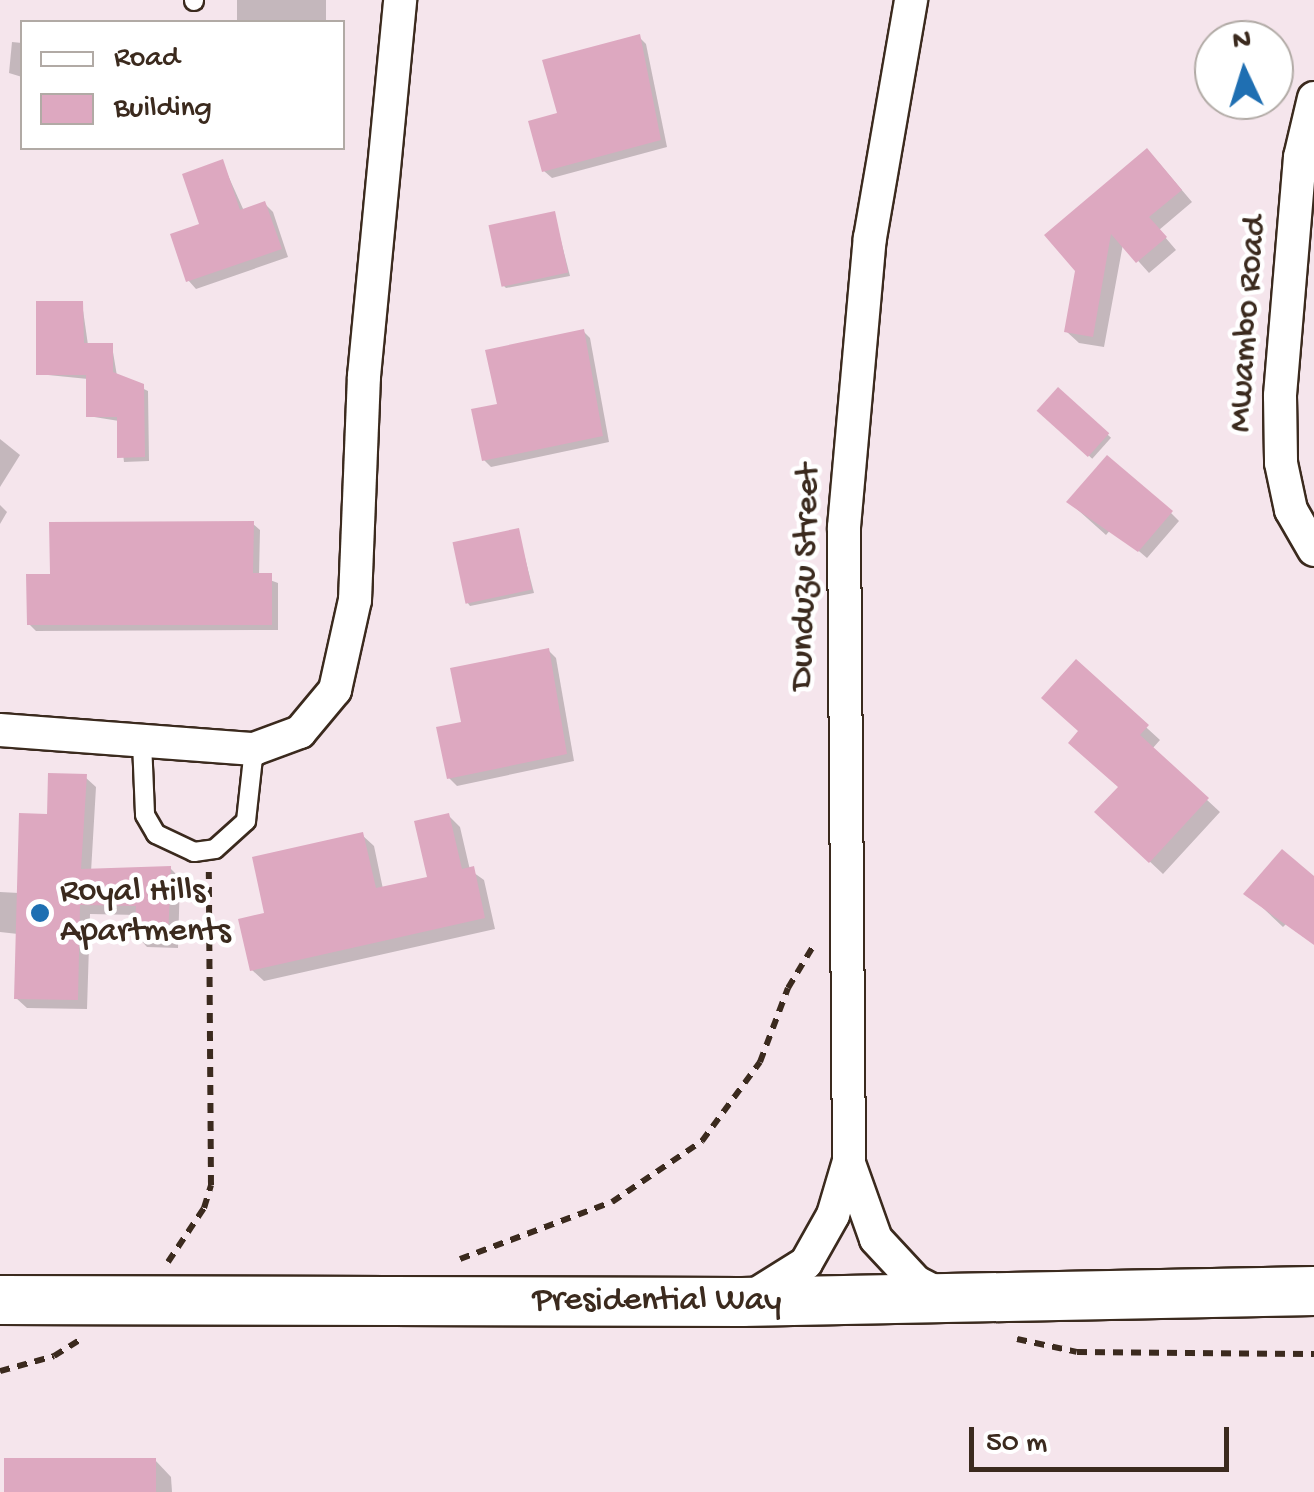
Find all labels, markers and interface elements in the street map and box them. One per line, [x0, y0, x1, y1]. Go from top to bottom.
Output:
legend [20, 20, 345, 150]
north arrow [1194, 20, 1294, 120]
text: N [1232, 24, 1252, 59]
text: Road [114, 42, 180, 77]
text: Building [114, 92, 212, 127]
street label: Mwambo Road [1220, 214, 1278, 434]
street label: Dunduzu Street [782, 463, 832, 691]
place label: Royal Hills Apartments [60, 872, 231, 954]
marker: Royal Hills Apartments [29, 902, 51, 924]
street label: Presidential Way [532, 1281, 782, 1323]
scale bar [974, 1407, 1234, 1469]
text: 50 m [986, 1427, 1047, 1462]

